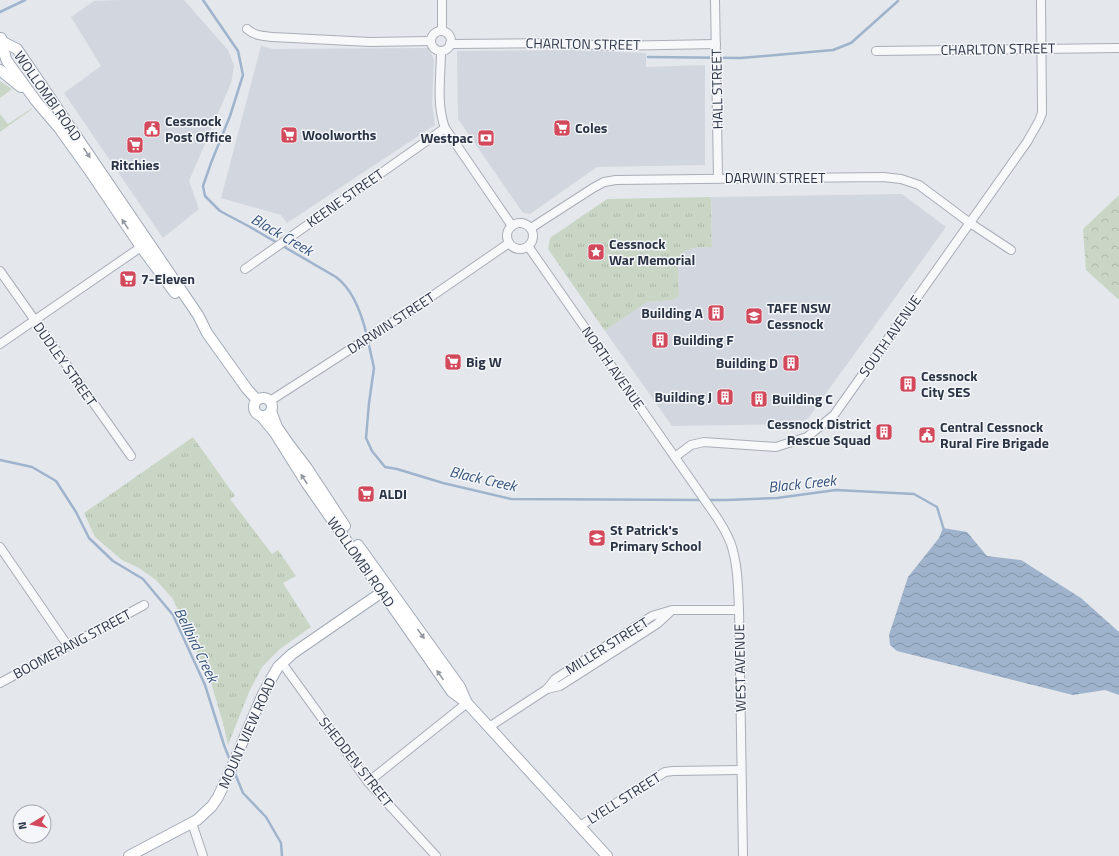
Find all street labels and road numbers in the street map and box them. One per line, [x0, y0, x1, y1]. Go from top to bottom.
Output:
street label: CHARLTON STREET [525, 32, 641, 55]
street label: CHARLTON STREET [940, 37, 1056, 60]
street label: WOLLOMBI ROAD [9, 46, 87, 145]
street label: HALL STREET [705, 48, 728, 130]
street label: KEENE STREET [302, 163, 388, 232]
street label: DARWIN STREET [725, 167, 826, 188]
street label: DARWIN STREET [343, 286, 439, 359]
street label: SOUTH AVENUE [854, 290, 926, 381]
street label: DUDLEY STREET [29, 317, 103, 411]
street label: NORTH AVENUE [577, 322, 650, 414]
street label: WOLLOMBI ROAD [322, 512, 400, 611]
street label: BOOMERANG STREET [9, 603, 135, 684]
street label: MILLER STREET [561, 611, 653, 680]
street label: WEST AVENUE [728, 623, 751, 712]
street label: MOUNT VIEW ROAD [213, 674, 281, 792]
street label: SHEDDEN STREET [314, 712, 399, 812]
street label: LYELL STREET [583, 766, 665, 829]

